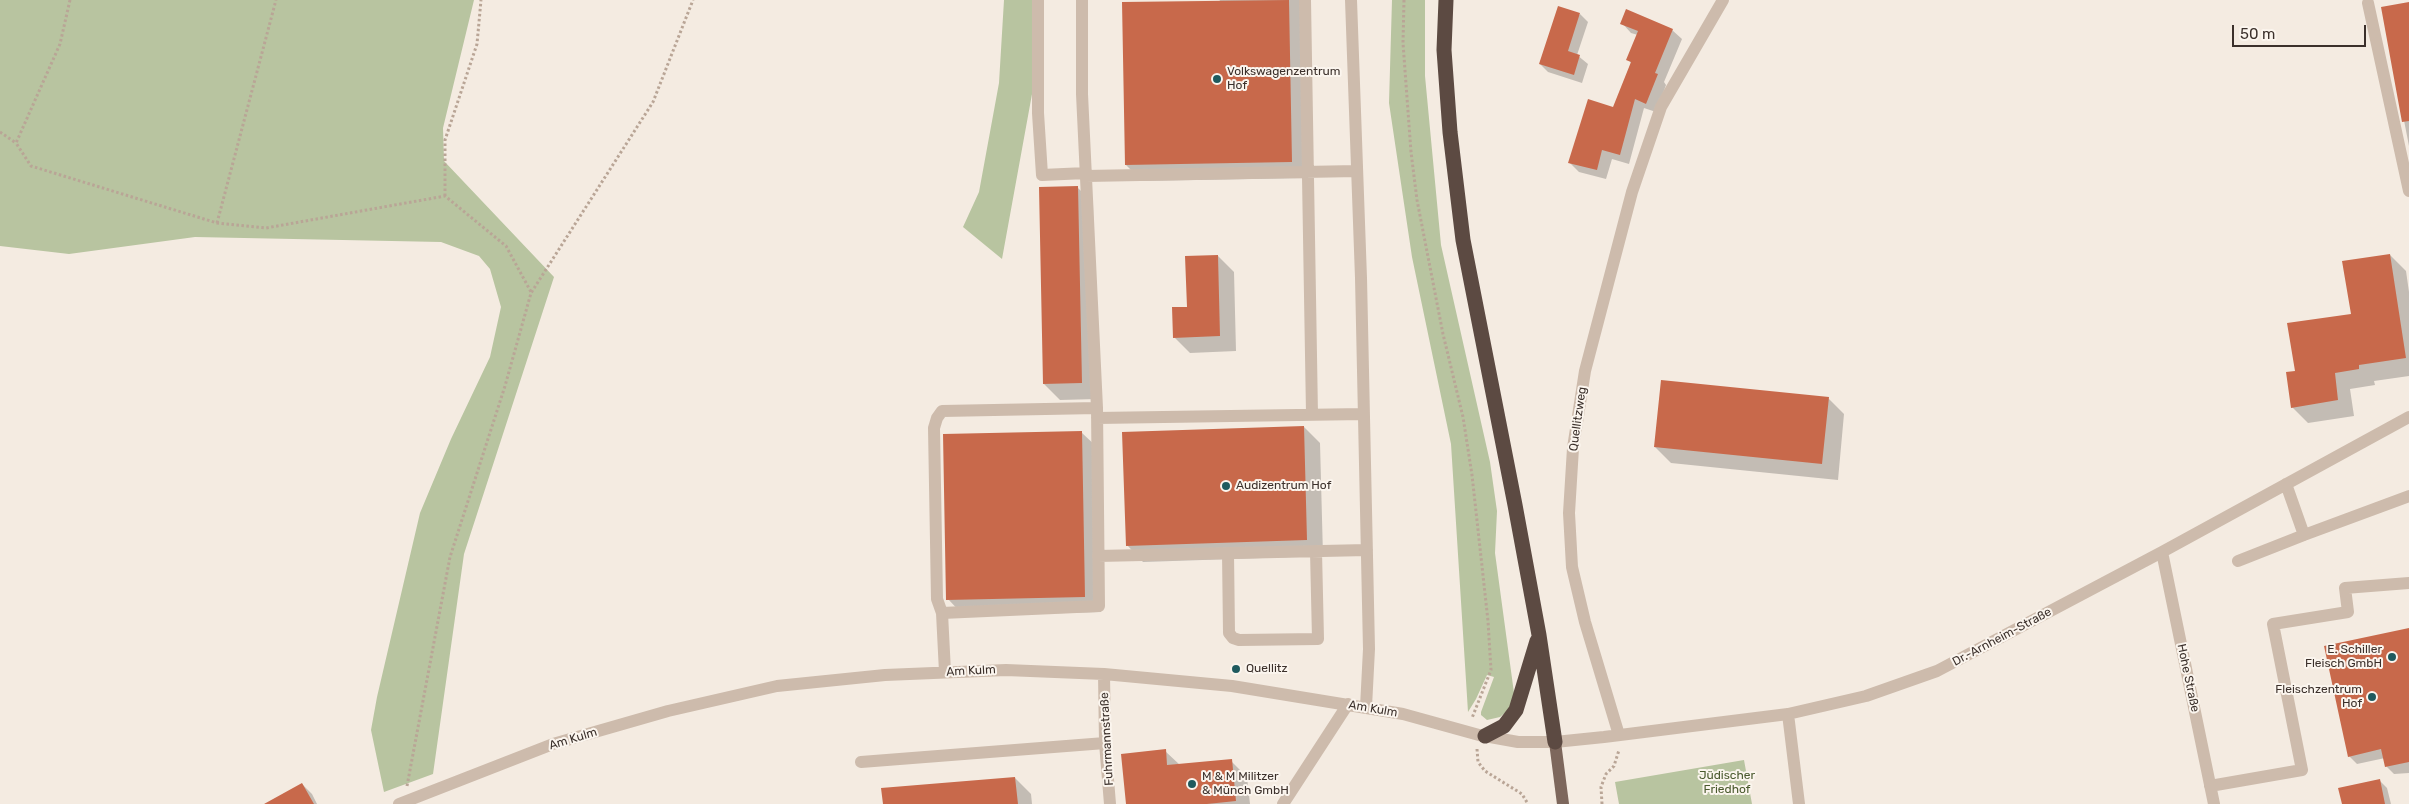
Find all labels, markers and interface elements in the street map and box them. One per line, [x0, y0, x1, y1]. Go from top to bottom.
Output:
scale bar [2234, 15, 2368, 47]
text: 50 m [2240, 25, 2275, 43]
place label: Volkswagenzentrum Hof [1227, 65, 1340, 93]
marker: Volkswagenzentrum Hof [1211, 73, 1223, 85]
street label: Quellitzweg [1566, 386, 1590, 452]
place label: Audizentrum Hof [1236, 479, 1331, 493]
marker: Audizentrum Hof [1220, 480, 1232, 492]
street label: Dr.-Arnheim-Straße [1950, 605, 2054, 669]
street label: Hohe Straße [2174, 643, 2202, 713]
place label: E. Schiller Fleisch GmbH [2305, 643, 2382, 671]
marker: E. Schiller Fleisch GmbH [2386, 651, 2398, 663]
place label: Quellitz [1246, 662, 1288, 676]
street label: Am Kulm [946, 663, 996, 679]
marker: Quellitz [1230, 663, 1242, 675]
place label: Fleischzentrum Hof [2275, 683, 2362, 711]
marker: Fleischzentrum Hof [2366, 691, 2378, 703]
street label: Fuhrmannstraße [1097, 692, 1117, 786]
street label: Am Kulm [1347, 698, 1399, 720]
street label: Am Kulm [547, 725, 599, 753]
park label: Jüdischer Friedhof [1699, 769, 1755, 797]
place label: M & M Militzer & Münch GmbH [1202, 770, 1289, 798]
marker: M & M Militzer & Münch GmbH [1186, 778, 1198, 790]

